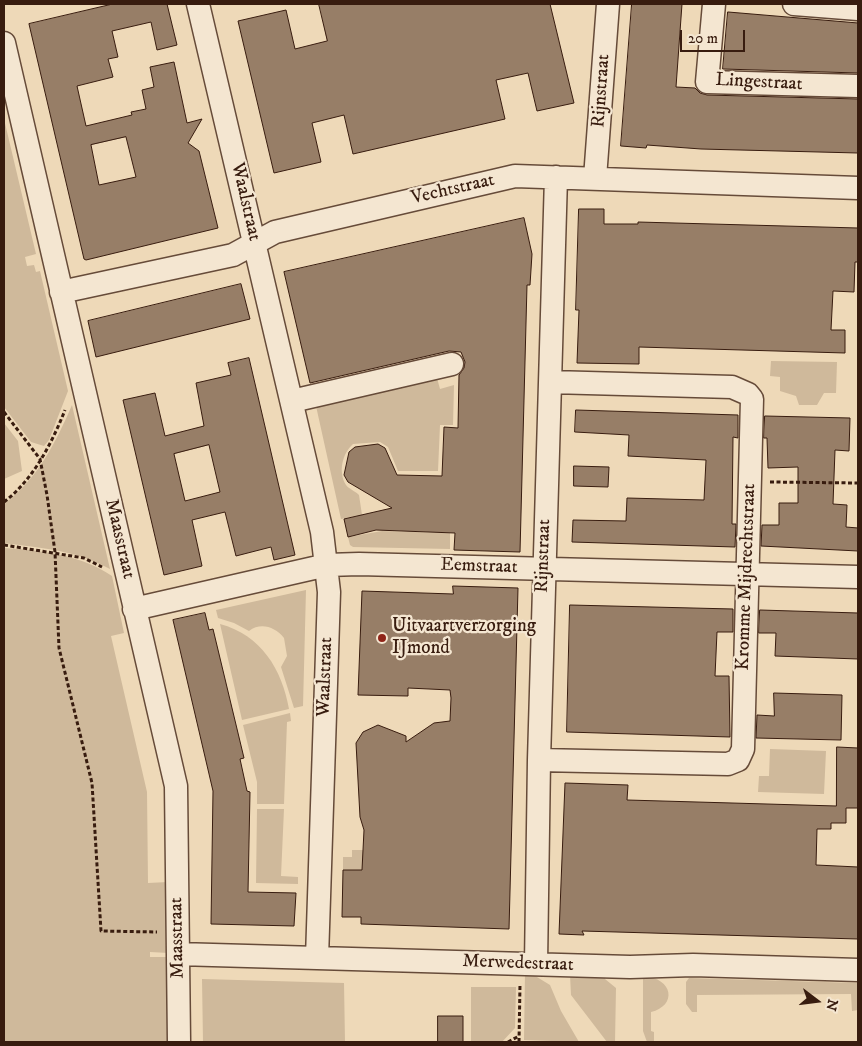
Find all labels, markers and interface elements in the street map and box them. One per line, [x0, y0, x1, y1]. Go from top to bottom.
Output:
scale bar [682, 20, 747, 52]
text: 20 m [688, 29, 718, 48]
street label: Rijnstraat [588, 53, 616, 129]
street label: Lingestraat [715, 69, 803, 97]
street label: Waalstraat [225, 161, 265, 243]
street label: Vechtstraat [409, 169, 497, 211]
street label: Kromme Mijdrechtstraat [732, 483, 762, 671]
street label: Maasstraat [99, 497, 139, 581]
street label: Rijnstraat [531, 519, 557, 593]
street label: Eemstraat [440, 554, 518, 580]
place label: Uitvaartverzorging IJmond [392, 616, 536, 660]
marker: Uitvaartverzorging IJmond [376, 632, 388, 644]
street label: Waalstraat [313, 637, 339, 717]
street label: Maasstraat [166, 897, 190, 979]
street label: Merwedestraat [462, 951, 574, 977]
north arrow [792, 976, 842, 1026]
text: N [821, 997, 842, 1013]

